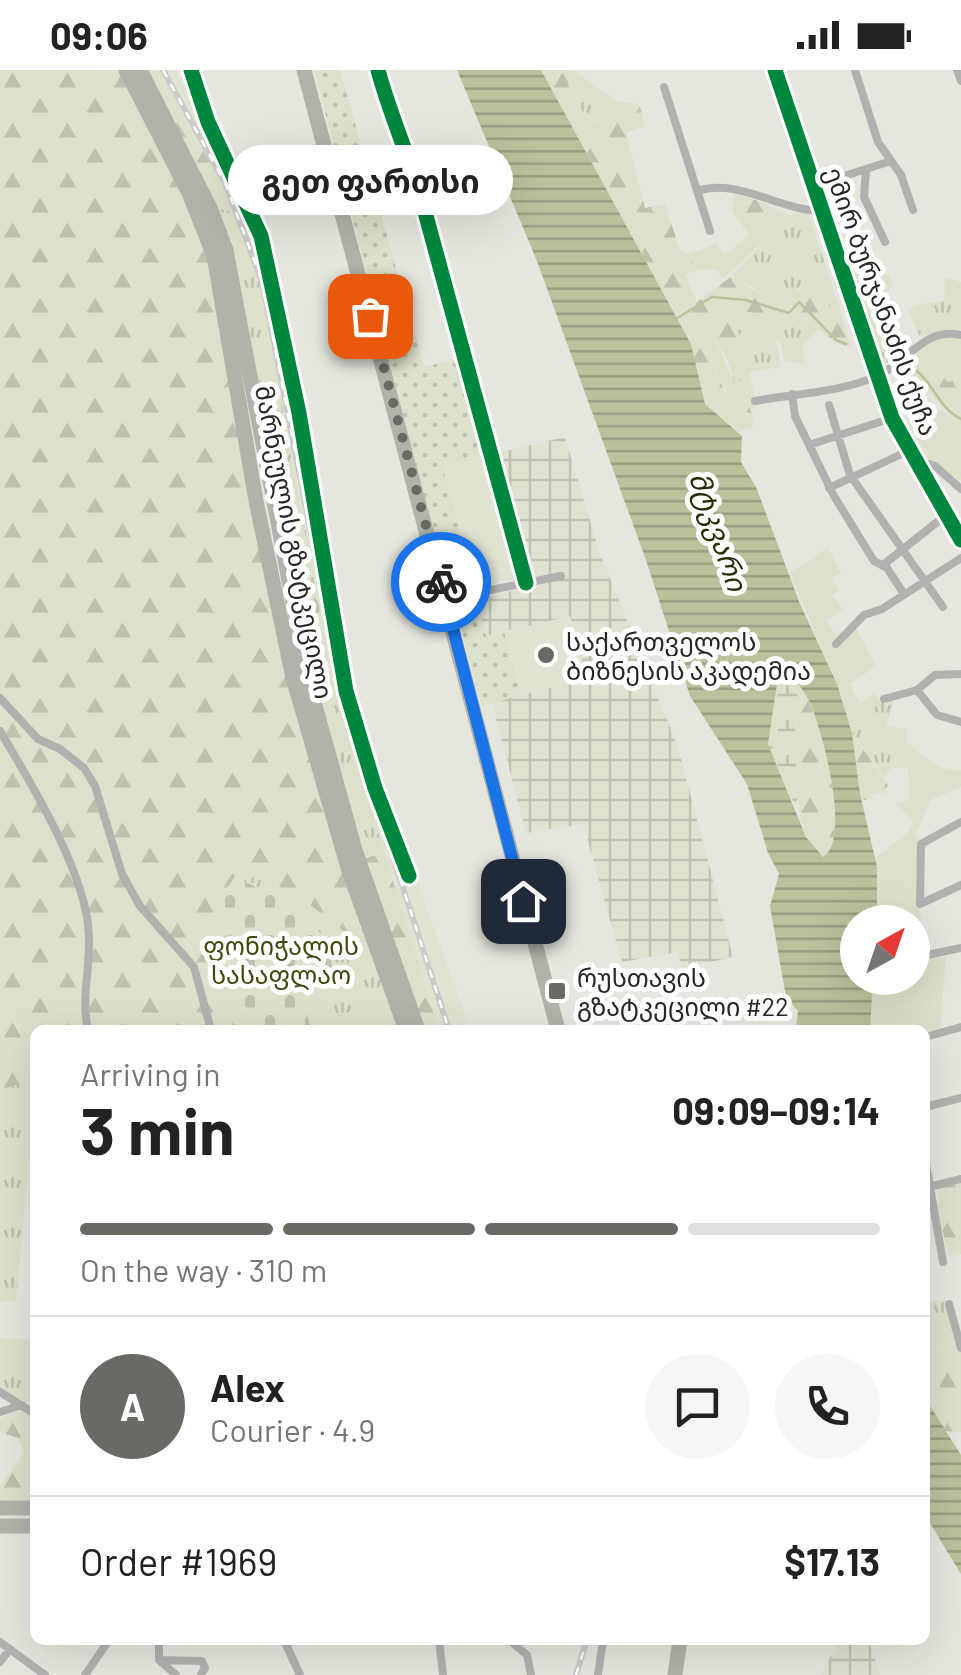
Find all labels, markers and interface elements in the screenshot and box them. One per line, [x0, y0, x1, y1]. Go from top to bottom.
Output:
text: 09:06 [50, 12, 148, 58]
callout: გეთ ფართსი [228, 146, 512, 216]
text: გეთ ფართსი [261, 161, 480, 199]
street label: ემირ ბურჯანაძის ქუჩა [818, 163, 945, 440]
pin [328, 274, 413, 359]
icon: bag [343, 289, 398, 344]
street label: მარნეულის გზატკეცილი [248, 383, 340, 702]
water label: მტკვარი [682, 467, 756, 597]
courier [391, 532, 491, 632]
icon: bike [414, 555, 469, 610]
place label: საქართველოს ბიზნესის აკადემია [566, 626, 811, 687]
marker: საქართველოს ბიზნესის აკადემია [535, 644, 557, 666]
pin [481, 859, 566, 944]
icon: home [496, 874, 551, 929]
north arrow [840, 905, 930, 995]
map controls [840, 905, 930, 995]
park label: ფონიჭალის სასაფლაო [203, 930, 359, 991]
place label: რუსთავის გზატკეცილი #22 [577, 962, 789, 1023]
marker: რუსთავის გზატკეცილი #22 [546, 980, 568, 1002]
text: Arriving in [80, 1054, 220, 1092]
text: 09:09–09:14 [672, 1087, 880, 1133]
text: 3 min [80, 1090, 235, 1168]
text: On the way · 310 m [80, 1250, 327, 1288]
button: chat [645, 1354, 750, 1459]
button: phone [775, 1354, 880, 1459]
text: Alex [210, 1364, 285, 1410]
text: A [120, 1383, 145, 1429]
text: Courier · 4.9 [210, 1410, 375, 1448]
text: Order #1969 [80, 1538, 277, 1584]
text: $17.13 [784, 1538, 880, 1584]

